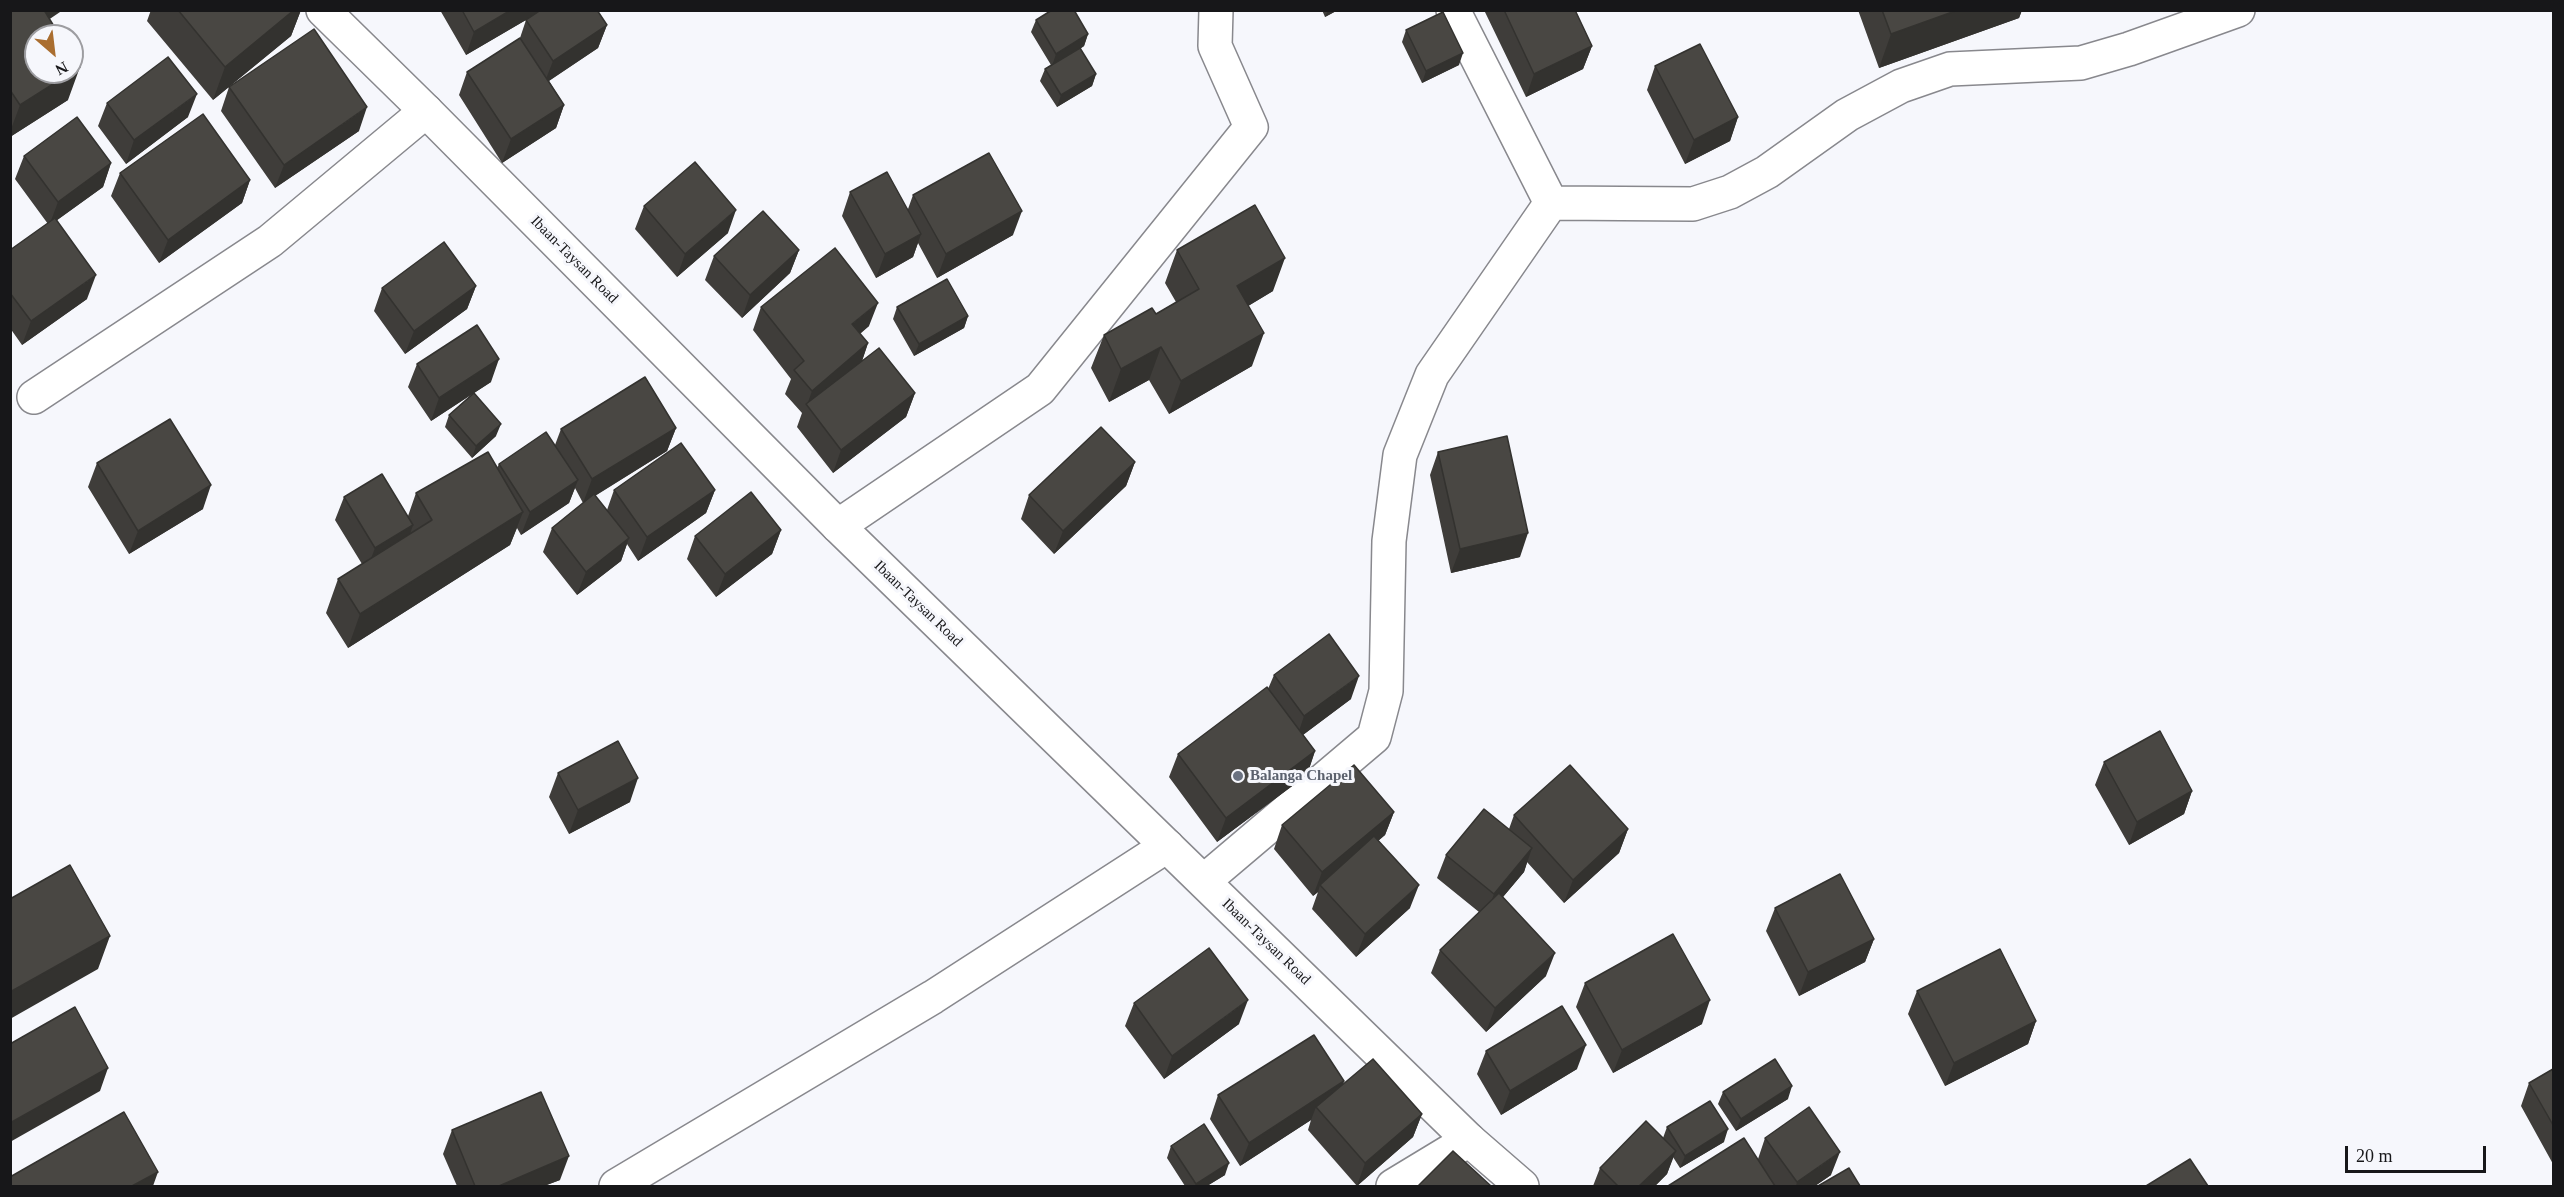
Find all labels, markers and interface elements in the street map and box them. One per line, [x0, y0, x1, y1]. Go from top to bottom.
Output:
north arrow [24, 24, 84, 84]
text: N [53, 58, 71, 79]
street label: Ibaan-Taysan Road [527, 213, 621, 307]
street label: Ibaan-Taysan Road [870, 557, 966, 651]
place label: Balanga Chapel [1250, 767, 1352, 785]
marker: Balanga Chapel [1231, 769, 1245, 783]
street label: Ibaan-Taysan Road [1218, 895, 1314, 989]
scale bar [2348, 1134, 2489, 1172]
text: 20 m [2356, 1146, 2393, 1166]

